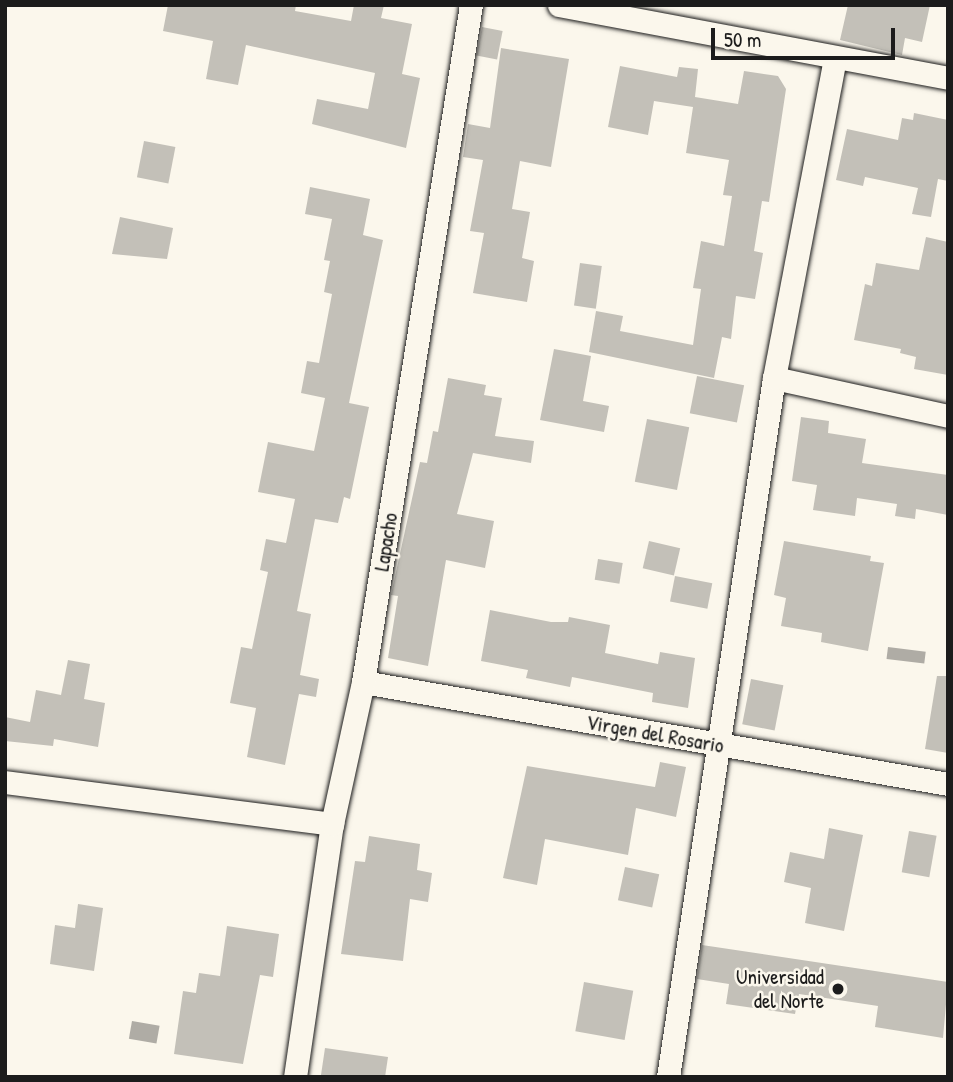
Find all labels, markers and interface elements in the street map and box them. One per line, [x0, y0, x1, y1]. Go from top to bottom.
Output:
scale bar [715, 14, 899, 58]
text: 50 m [724, 25, 761, 54]
street label: Lapacho [369, 511, 403, 573]
street label: Virgen del Rosario [584, 710, 726, 758]
place label: Universidad del Norte [736, 964, 824, 1014]
marker: Universidad del Norte [830, 981, 846, 997]

